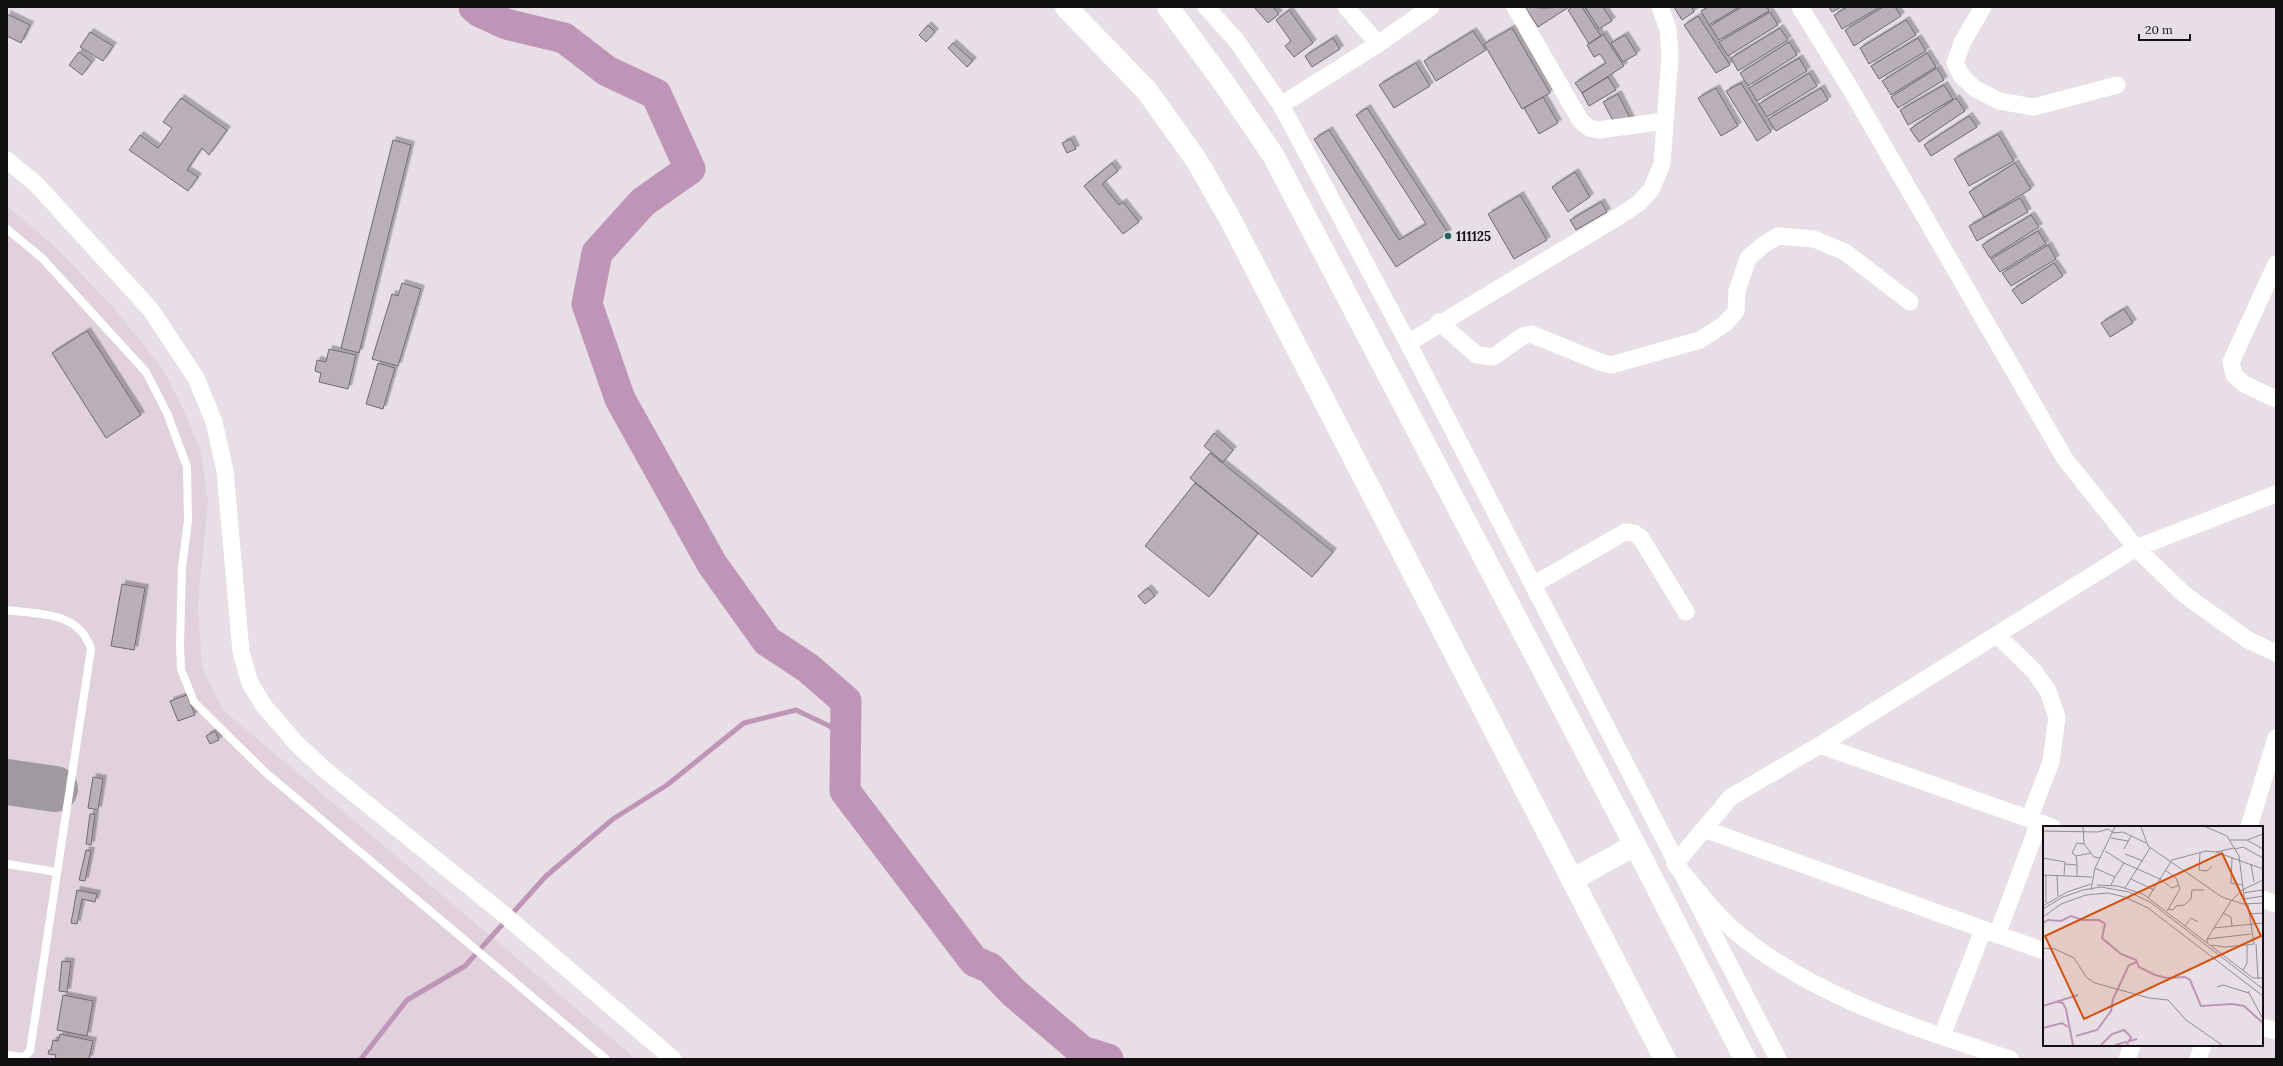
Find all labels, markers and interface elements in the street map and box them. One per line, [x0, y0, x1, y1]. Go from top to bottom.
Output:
scale bar [2139, 16, 2190, 42]
text: 20 m [2145, 22, 2173, 37]
place label: 111125 [1456, 228, 1491, 245]
marker: 111125 [1443, 231, 1453, 241]
inset map [2043, 826, 2263, 1046]

